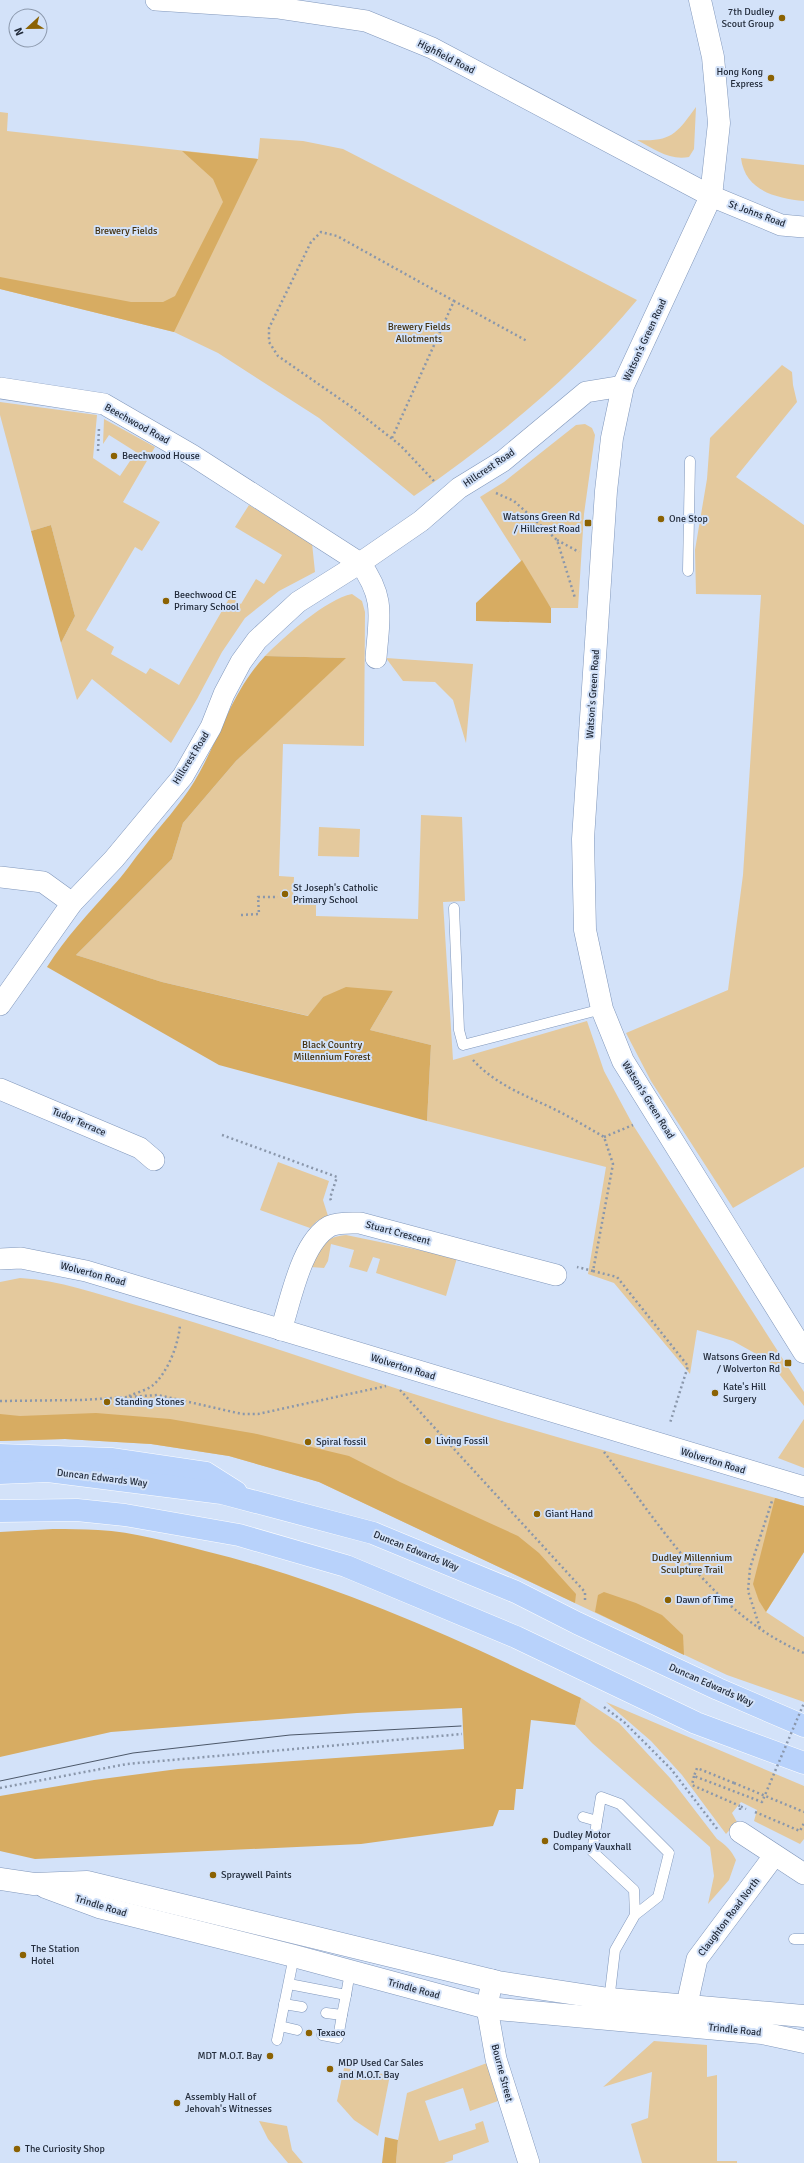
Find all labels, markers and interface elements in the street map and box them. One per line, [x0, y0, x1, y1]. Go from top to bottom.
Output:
place label: 7th Dudley Scout Group [722, 6, 774, 30]
north arrow [8, 8, 48, 48]
marker: 7th Dudley Scout Group [777, 13, 787, 23]
text: N [12, 26, 27, 38]
street label: Highfield Road [415, 37, 477, 77]
place label: Hong Kong Express [716, 66, 764, 90]
marker: Hong Kong Express [766, 73, 776, 83]
street label: St Johns Road [727, 198, 787, 230]
park label: Brewery Fields [95, 225, 158, 237]
street label: Watson's Green Road [621, 297, 669, 383]
park label: Brewery Fields Allotments [388, 321, 451, 345]
street label: Beechwood Road [102, 401, 172, 447]
street label: Hillcrest Road [461, 446, 517, 490]
place label: Beechwood House [122, 450, 200, 462]
marker: Beechwood House [109, 451, 119, 461]
place label: Watsons Green Rd / Hillcrest Road [503, 511, 580, 535]
place label: One Stop [669, 513, 708, 525]
marker: One Stop [656, 514, 666, 524]
marker: Watsons Green Rd / Hillcrest Road [583, 518, 593, 528]
place label: Beechwood CE Primary School [174, 589, 239, 613]
marker: Beechwood CE Primary School [161, 596, 171, 606]
street label: Watson's Green Road [584, 649, 602, 739]
street label: Hillcrest Road [170, 729, 212, 787]
place label: St Joseph's Catholic Primary School [293, 882, 378, 906]
marker: St Joseph's Catholic Primary School [280, 889, 290, 899]
park label: Black Country Millennium Forest [293, 1039, 371, 1063]
street label: Watson's Green Road [619, 1059, 677, 1141]
street label: Tudor Terrace [50, 1105, 108, 1139]
street label: Stuart Crescent [364, 1219, 432, 1248]
street label: Wolverton Road [59, 1260, 127, 1288]
street label: Wolverton Road [369, 1351, 437, 1383]
place label: Watsons Green Rd / Wolverton Rd [703, 1351, 780, 1375]
marker: Watsons Green Rd / Wolverton Rd [783, 1358, 793, 1368]
place label: Kate's Hill Surgery [723, 1381, 766, 1405]
marker: Kate's Hill Surgery [710, 1388, 720, 1398]
place label: Standing Stones [115, 1396, 185, 1408]
marker: Standing Stones [102, 1397, 112, 1407]
place label: Living Fossil [436, 1435, 488, 1447]
place label: Spiral fossil [316, 1436, 366, 1448]
marker: Living Fossil [423, 1436, 433, 1446]
marker: Spiral fossil [303, 1437, 313, 1447]
street label: Wolverton Road [679, 1445, 747, 1477]
street label: Duncan Edwards Way [56, 1466, 148, 1490]
place label: Giant Hand [545, 1508, 593, 1520]
marker: Giant Hand [532, 1509, 542, 1519]
street label: Duncan Edwards Way [372, 1528, 461, 1574]
park label: Dudley Millennium Sculpture Trail [652, 1552, 732, 1576]
place label: Dawn of Time [676, 1594, 734, 1606]
marker: Dawn of Time [663, 1595, 673, 1605]
street label: Duncan Edwards Way [667, 1661, 755, 1709]
place label: Dudley Motor Company Vauxhall [553, 1829, 632, 1853]
marker: Dudley Motor Company Vauxhall [540, 1836, 550, 1846]
place label: Spraywell Paints [221, 1869, 292, 1881]
marker: Spraywell Paints [208, 1870, 218, 1880]
street label: Claughton Road North [696, 1875, 762, 1959]
street label: Trindle Road [74, 1892, 128, 1920]
place label: The Station Hotel [31, 1943, 80, 1967]
marker: The Station Hotel [18, 1950, 28, 1960]
street label: Trindle Road [387, 1976, 441, 2002]
street label: Trindle Road [708, 2021, 762, 2039]
place label: Texaco [317, 2027, 346, 2039]
marker: Texaco [304, 2028, 314, 2038]
street label: Bourne Street [489, 2043, 516, 2104]
place label: MDT M.O.T. Bay [197, 2050, 262, 2062]
marker: MDT M.O.T. Bay [265, 2051, 275, 2061]
place label: MDP Used Car Sales and M.O.T. Bay [338, 2057, 424, 2081]
marker: MDP Used Car Sales and M.O.T. Bay [325, 2064, 335, 2074]
place label: Assembly Hall of Jehovah's Witnesses [185, 2091, 273, 2115]
marker: Assembly Hall of Jehovah's Witnesses [172, 2098, 182, 2108]
place label: The Curiosity Shop [25, 2143, 105, 2155]
marker: The Curiosity Shop [12, 2144, 22, 2154]

